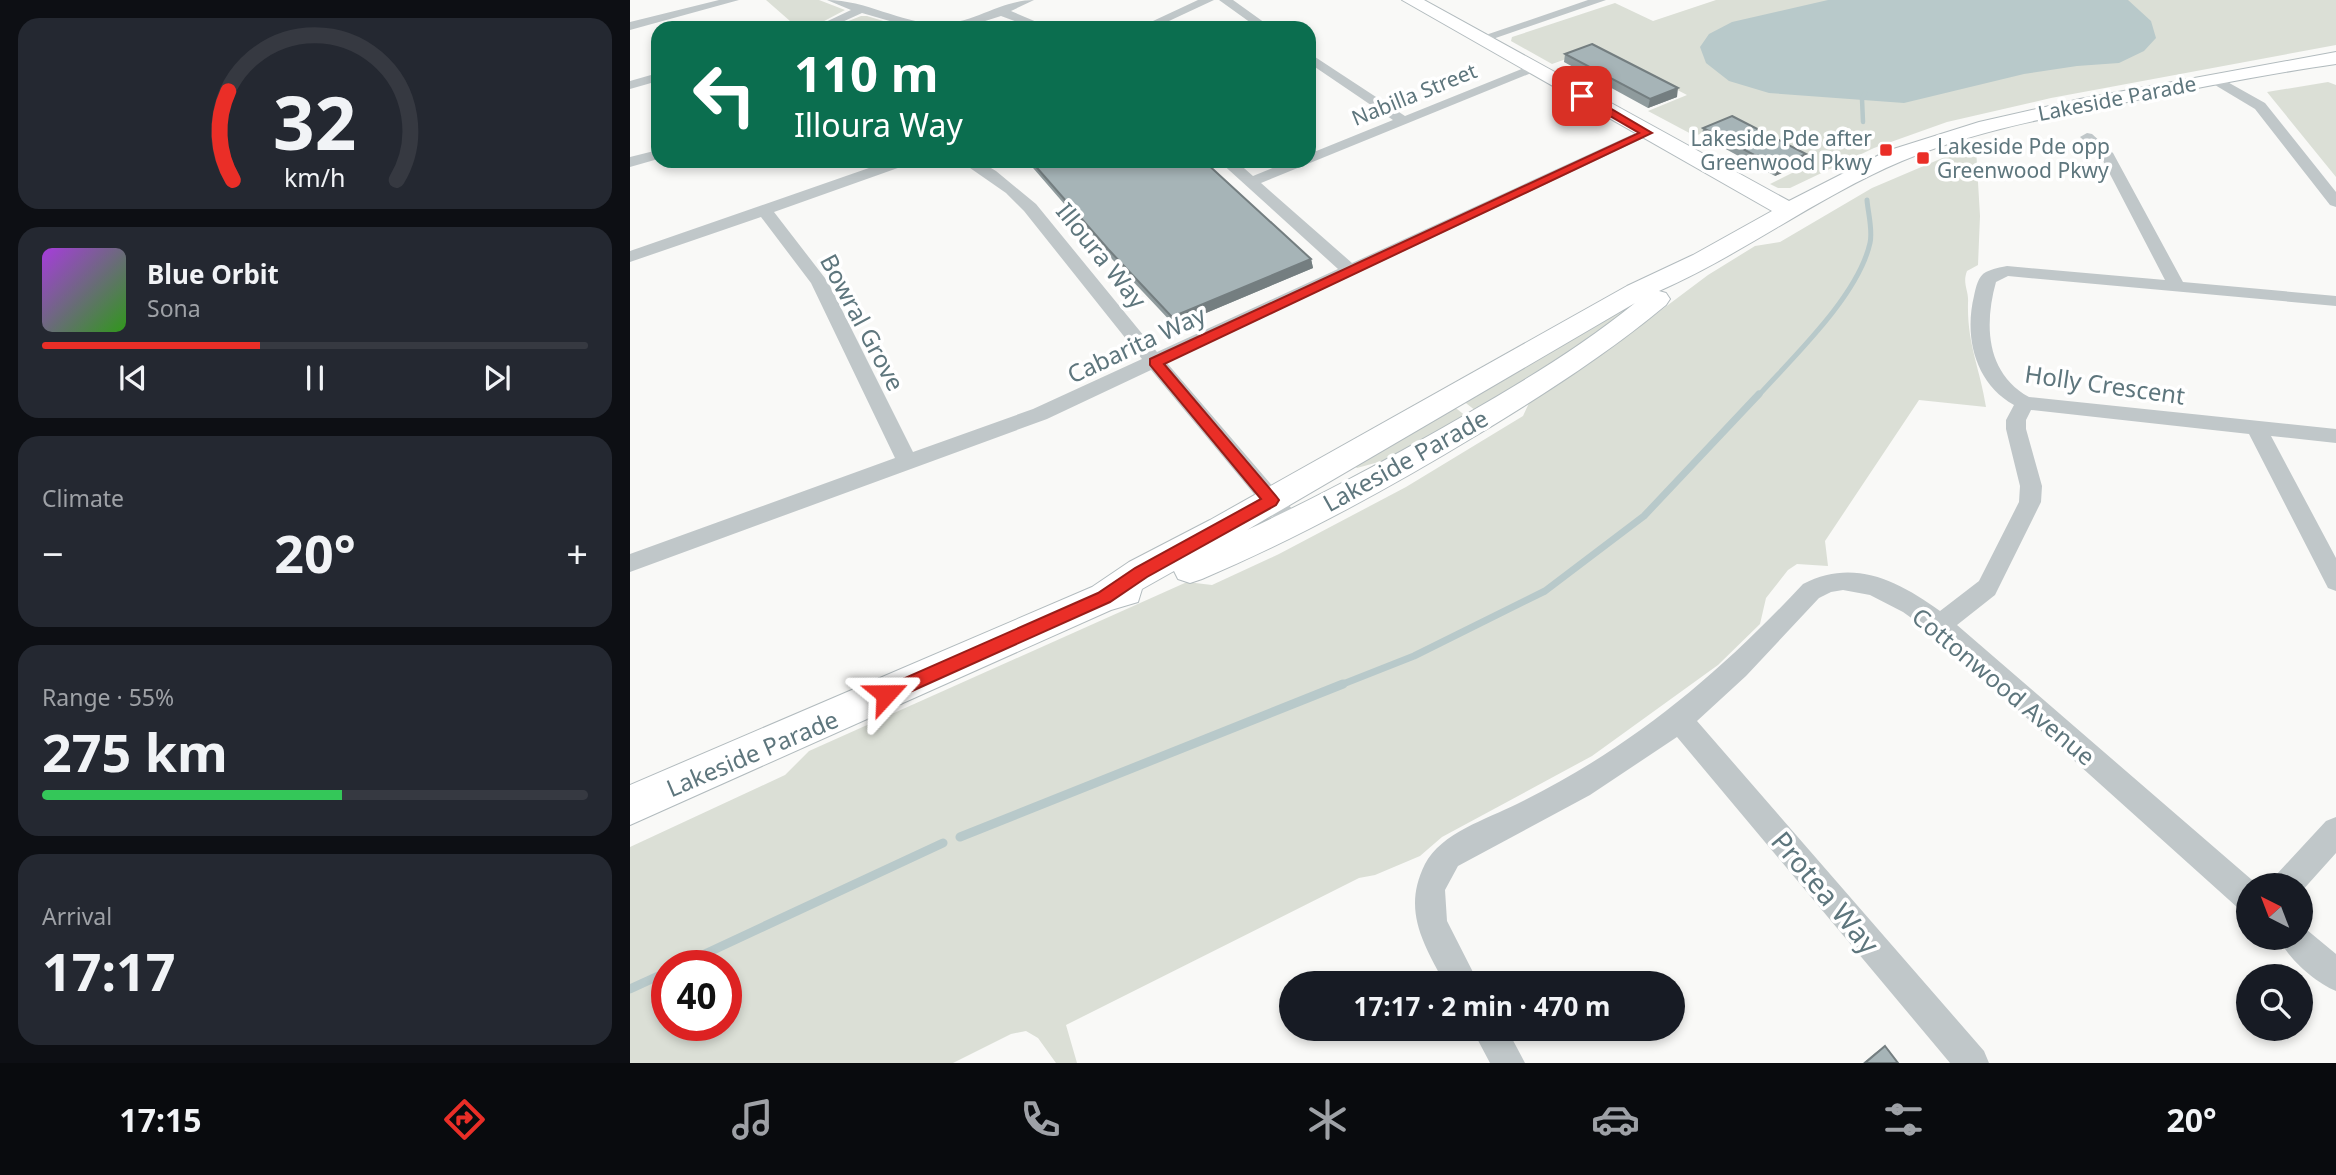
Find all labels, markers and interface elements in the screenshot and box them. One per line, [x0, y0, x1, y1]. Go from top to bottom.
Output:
text: 110 m [794, 40, 939, 106]
icon: left [679, 49, 770, 140]
street label: Nabilla Street [1347, 56, 1481, 132]
pin [1552, 66, 1612, 126]
street label: Lakeside Parade [2035, 69, 2199, 127]
text: 32 [273, 72, 357, 171]
icon: arrive [1563, 77, 1601, 115]
text: Illoura Way [794, 103, 963, 146]
place label: Lakeside Pde after Greenwood Pkwy [1690, 124, 1872, 176]
place label: Lakeside Pde opp Greenwood Pkwy [1937, 132, 2110, 184]
marker: Lakeside Pde after Greenwood Pkwy [1878, 142, 1894, 158]
marker: Lakeside Pde opp Greenwood Pkwy [1915, 150, 1931, 166]
text: km/h [284, 159, 346, 193]
street label: Illoura Way [1049, 195, 1155, 315]
street label: Bowral Grove [813, 248, 913, 396]
text: Blue Orbit [147, 256, 279, 292]
text: Sona [147, 292, 201, 324]
street label: Cabarita Way [1062, 297, 1211, 390]
street label: Holly Crescent [2023, 356, 2188, 412]
icon: previous [114, 359, 152, 397]
icon: pause [296, 359, 334, 397]
icon: next [478, 359, 516, 397]
street label: Lakeside Parade [1317, 401, 1493, 519]
text: Climate [42, 482, 124, 514]
text: 20° [274, 517, 356, 588]
text: − [42, 527, 64, 579]
text: + [566, 527, 588, 579]
street label: Cottonwood Avenue [1905, 600, 2103, 772]
position arrow [849, 657, 923, 731]
text: Range · 55% [42, 681, 174, 713]
street label: Lakeside Parade [661, 702, 843, 804]
text: 275 km [42, 716, 228, 787]
street label: Protea Way [1763, 823, 1889, 962]
north arrow [2236, 873, 2314, 950]
map controls [2236, 873, 2313, 1041]
text: Arrival [42, 900, 112, 932]
text: 17:17 [42, 935, 176, 1006]
speed limit sign: 40 [651, 950, 742, 1041]
button: search [2236, 964, 2313, 1041]
text: 17:17 · 2 min · 470 m [1354, 988, 1610, 1024]
icon: directions [440, 1095, 489, 1144]
icon: music [728, 1095, 777, 1144]
icon: phone [1016, 1095, 1065, 1144]
icon: climate [1303, 1095, 1352, 1144]
icon: car [1591, 1095, 1640, 1144]
icon: filters [1879, 1095, 1928, 1144]
text: 17:15 [119, 1098, 202, 1141]
text: 20° [2166, 1098, 2217, 1141]

